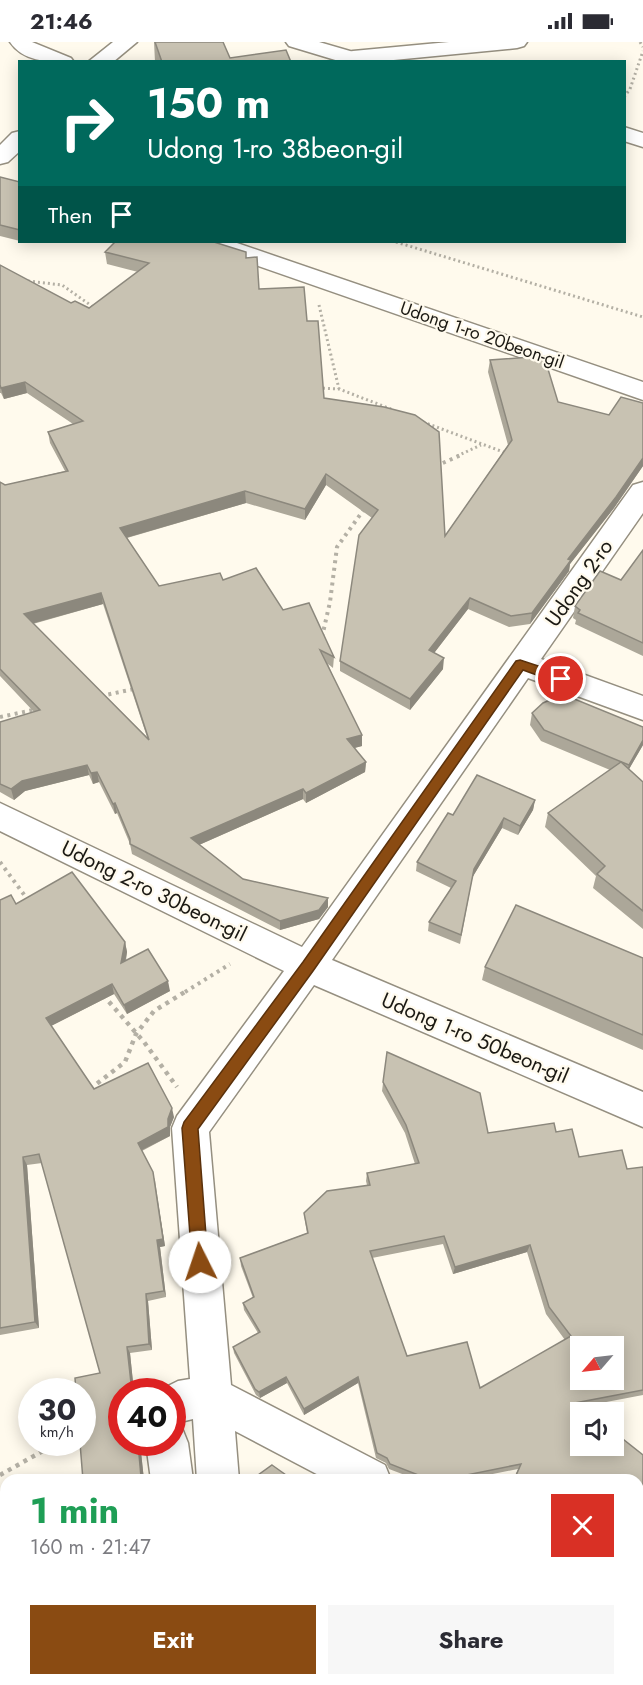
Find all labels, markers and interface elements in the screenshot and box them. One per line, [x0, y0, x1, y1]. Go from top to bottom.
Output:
text: 21:46 [30, 5, 93, 37]
text: 150 m [147, 73, 270, 134]
icon: right [48, 84, 126, 162]
text: Udong 1-ro 38beon-gil [147, 129, 403, 168]
icon: arrive [105, 198, 138, 231]
text: Then [48, 199, 93, 231]
street label: Udong 1-ro 20beon-gil [396, 295, 568, 375]
street label: Udong 2-ro [538, 533, 620, 633]
pin [535, 653, 586, 704]
icon: arrive [544, 662, 577, 695]
street label: Udong 2-ro 30beon-gil [56, 833, 252, 949]
street label: Udong 1-ro 50beon-gil [377, 985, 573, 1091]
position arrow [168, 1230, 232, 1294]
north arrow [570, 1336, 624, 1390]
map controls [570, 1336, 624, 1456]
speed limit sign: 40 [108, 1378, 186, 1456]
text: 30 [38, 1388, 76, 1431]
button: sound [570, 1402, 624, 1456]
text: km/h [40, 1421, 74, 1443]
text: 1 min [30, 1484, 119, 1536]
button: close [551, 1494, 614, 1557]
text: 160 m · 21:47 [30, 1533, 151, 1562]
button: Exit [30, 1605, 316, 1674]
button: Share [328, 1605, 614, 1674]

